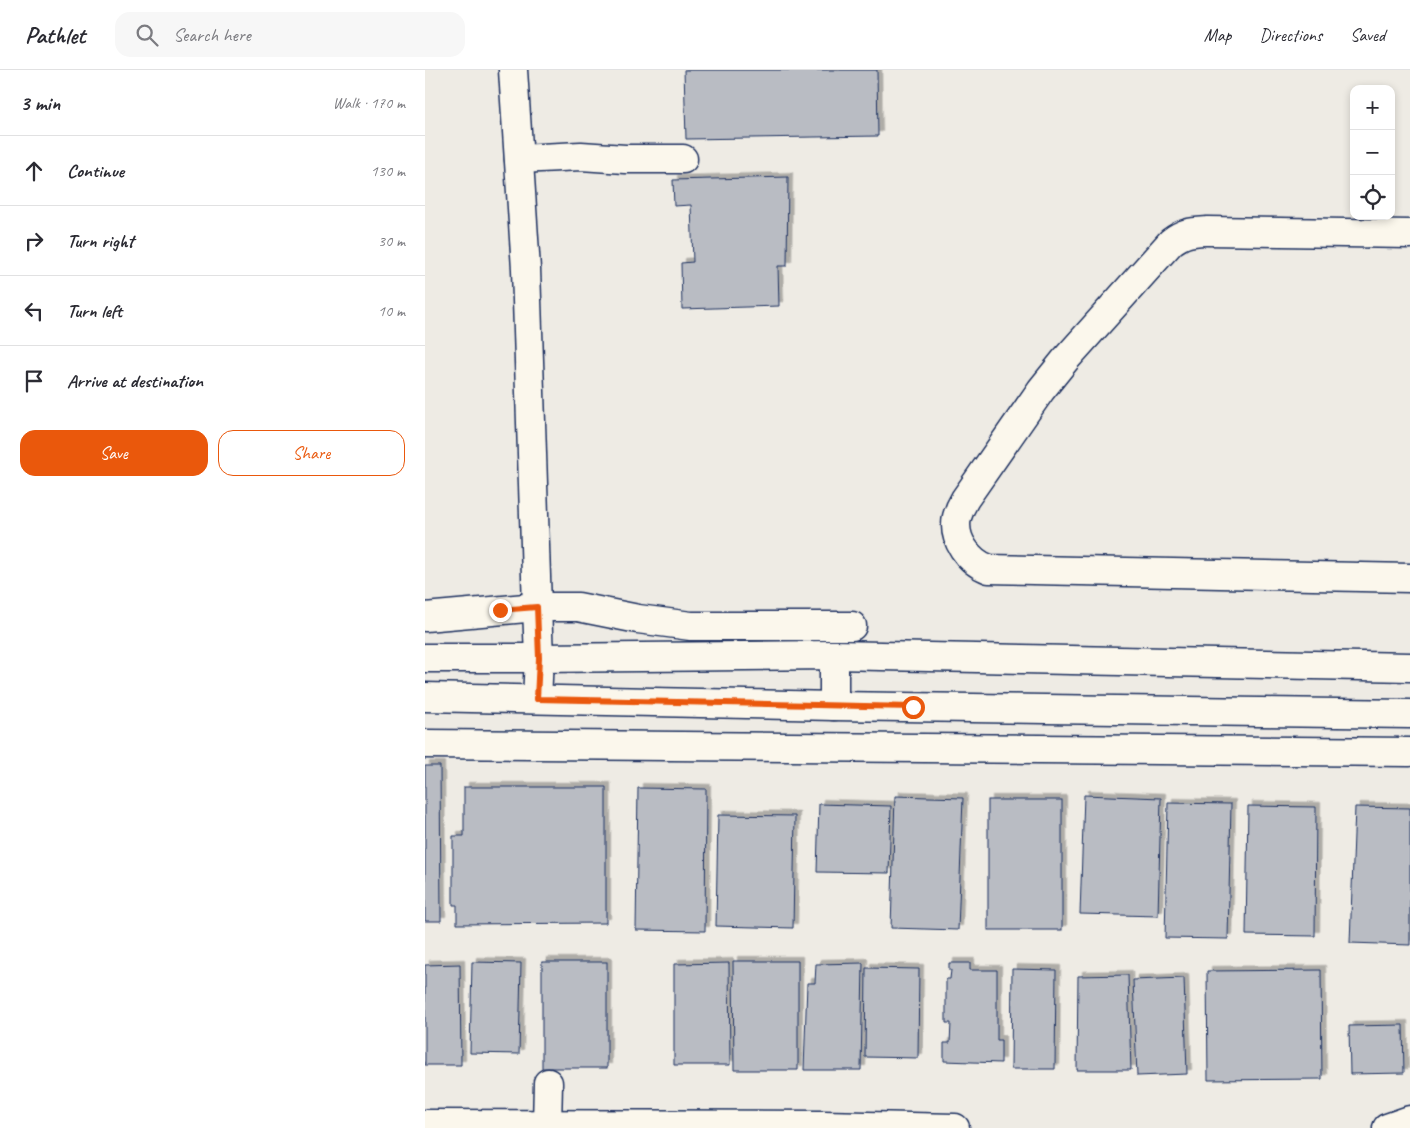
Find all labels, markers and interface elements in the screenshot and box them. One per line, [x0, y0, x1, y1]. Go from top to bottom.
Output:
search box [115, 12, 465, 57]
text: Pathlet [25, 20, 85, 50]
icon: search [133, 21, 161, 49]
text: Search here [173, 23, 251, 47]
text: Map [1204, 24, 1231, 46]
text: Directions [1259, 24, 1322, 46]
text: Saved [1350, 24, 1385, 46]
map controls [1350, 85, 1395, 220]
button: + [1350, 85, 1395, 130]
text: 3 min [20, 90, 60, 116]
text: Walk · 170 m [333, 93, 405, 113]
button: − [1350, 130, 1395, 175]
icon: ahead [20, 157, 48, 185]
text: Continue [67, 159, 124, 183]
text: 130 m [371, 161, 405, 181]
button: locate [1350, 175, 1395, 220]
icon: right [20, 227, 48, 255]
text: Turn right [67, 229, 134, 253]
text: 30 m [378, 231, 405, 251]
icon: left [20, 297, 48, 325]
text: Turn left [67, 299, 122, 323]
text: 10 m [378, 301, 405, 321]
icon: arrive [20, 367, 48, 395]
text: Arrive at destination [67, 369, 203, 393]
button: Save [20, 430, 208, 476]
button: Share [218, 430, 405, 476]
route end [489, 599, 512, 622]
route start [902, 696, 925, 719]

